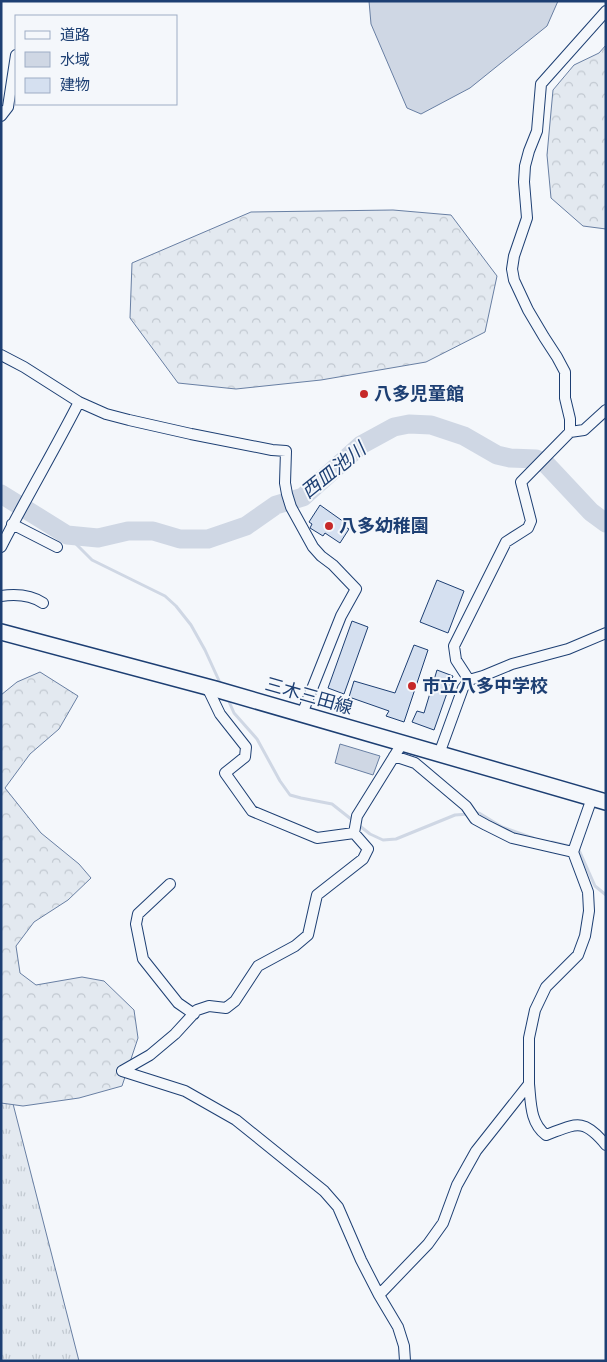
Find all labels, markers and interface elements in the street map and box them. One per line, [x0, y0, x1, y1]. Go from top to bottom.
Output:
legend [15, 15, 178, 105]
text: 道路 [60, 25, 90, 44]
text: 水域 [60, 50, 90, 69]
text: 建物 [60, 75, 90, 94]
place label: 八多児童館 [374, 382, 464, 405]
marker: 八多児童館 [358, 388, 370, 400]
water label: 西皿池川 [296, 436, 372, 503]
place label: 八多幼稚園 [339, 514, 429, 537]
marker: 八多幼稚園 [323, 520, 335, 532]
street label: 三木三田線 [263, 672, 356, 719]
place label: 市立八多中学校 [422, 674, 548, 697]
marker: 市立八多中学校 [406, 680, 418, 692]

